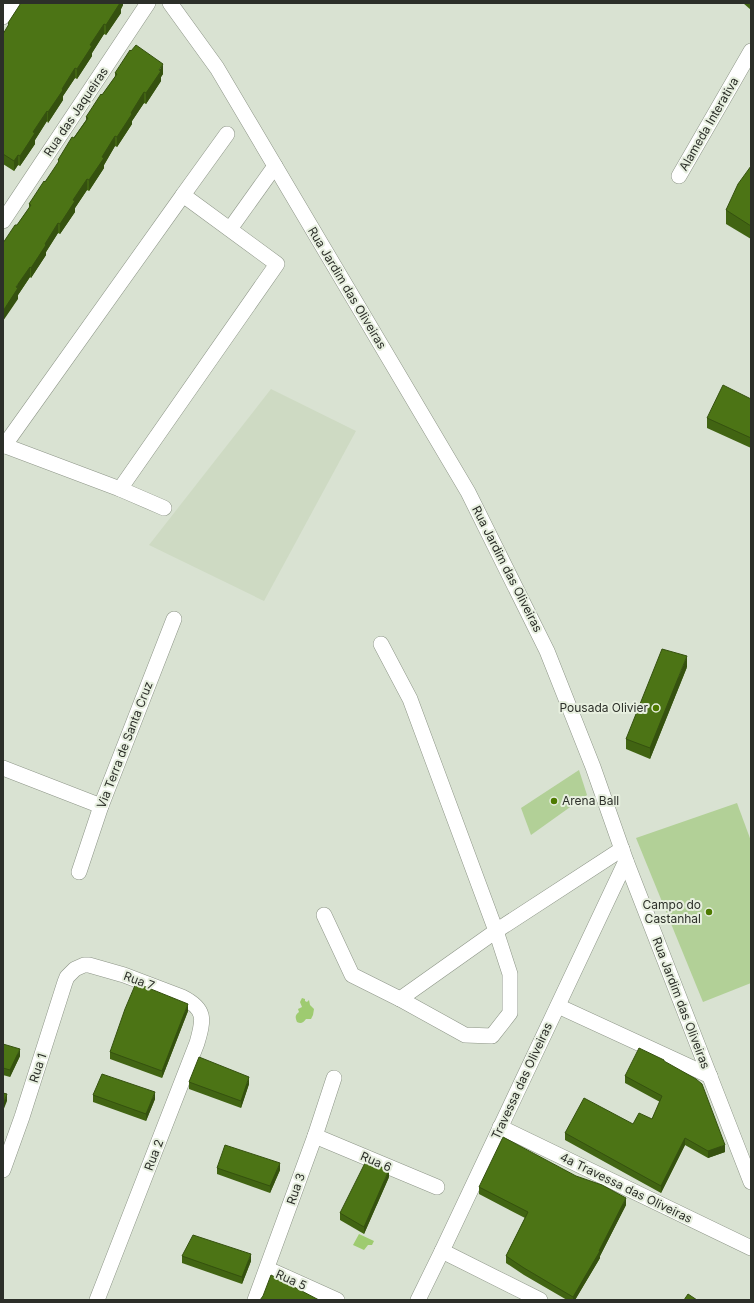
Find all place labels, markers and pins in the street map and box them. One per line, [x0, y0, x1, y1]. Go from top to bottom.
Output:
place label: Pousada Olivier [559, 700, 648, 715]
marker: Pousada Olivier [651, 703, 661, 713]
place label: Arena Ball [562, 793, 619, 808]
marker: Arena Ball [549, 796, 559, 806]
place label: Campo do Castanhal [643, 897, 701, 926]
marker: Campo do Castanhal [704, 907, 714, 917]

